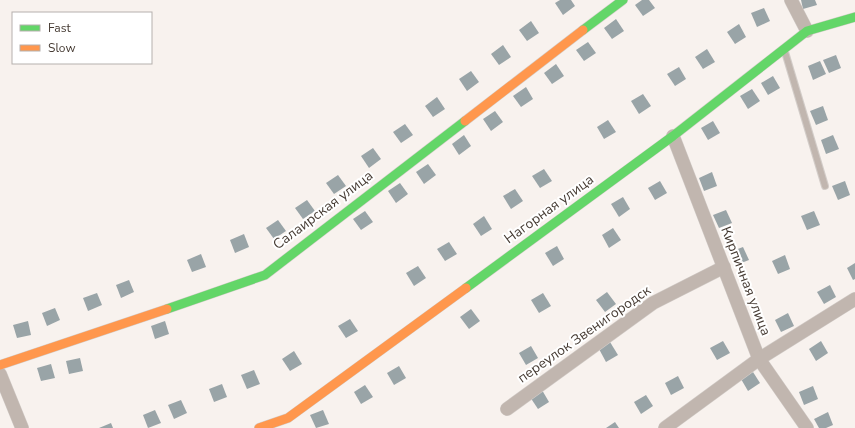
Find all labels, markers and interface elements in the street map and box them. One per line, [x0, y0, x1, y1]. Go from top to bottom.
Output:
legend [12, 12, 152, 64]
text: Fast [48, 20, 71, 36]
text: Slow [48, 40, 76, 56]
street label: Салаирская улица [269, 166, 377, 254]
street label: Нагорная улица [500, 170, 598, 248]
street label: Кирпичная улица [716, 224, 776, 338]
street label: переулок Звенигородск [514, 280, 655, 387]

